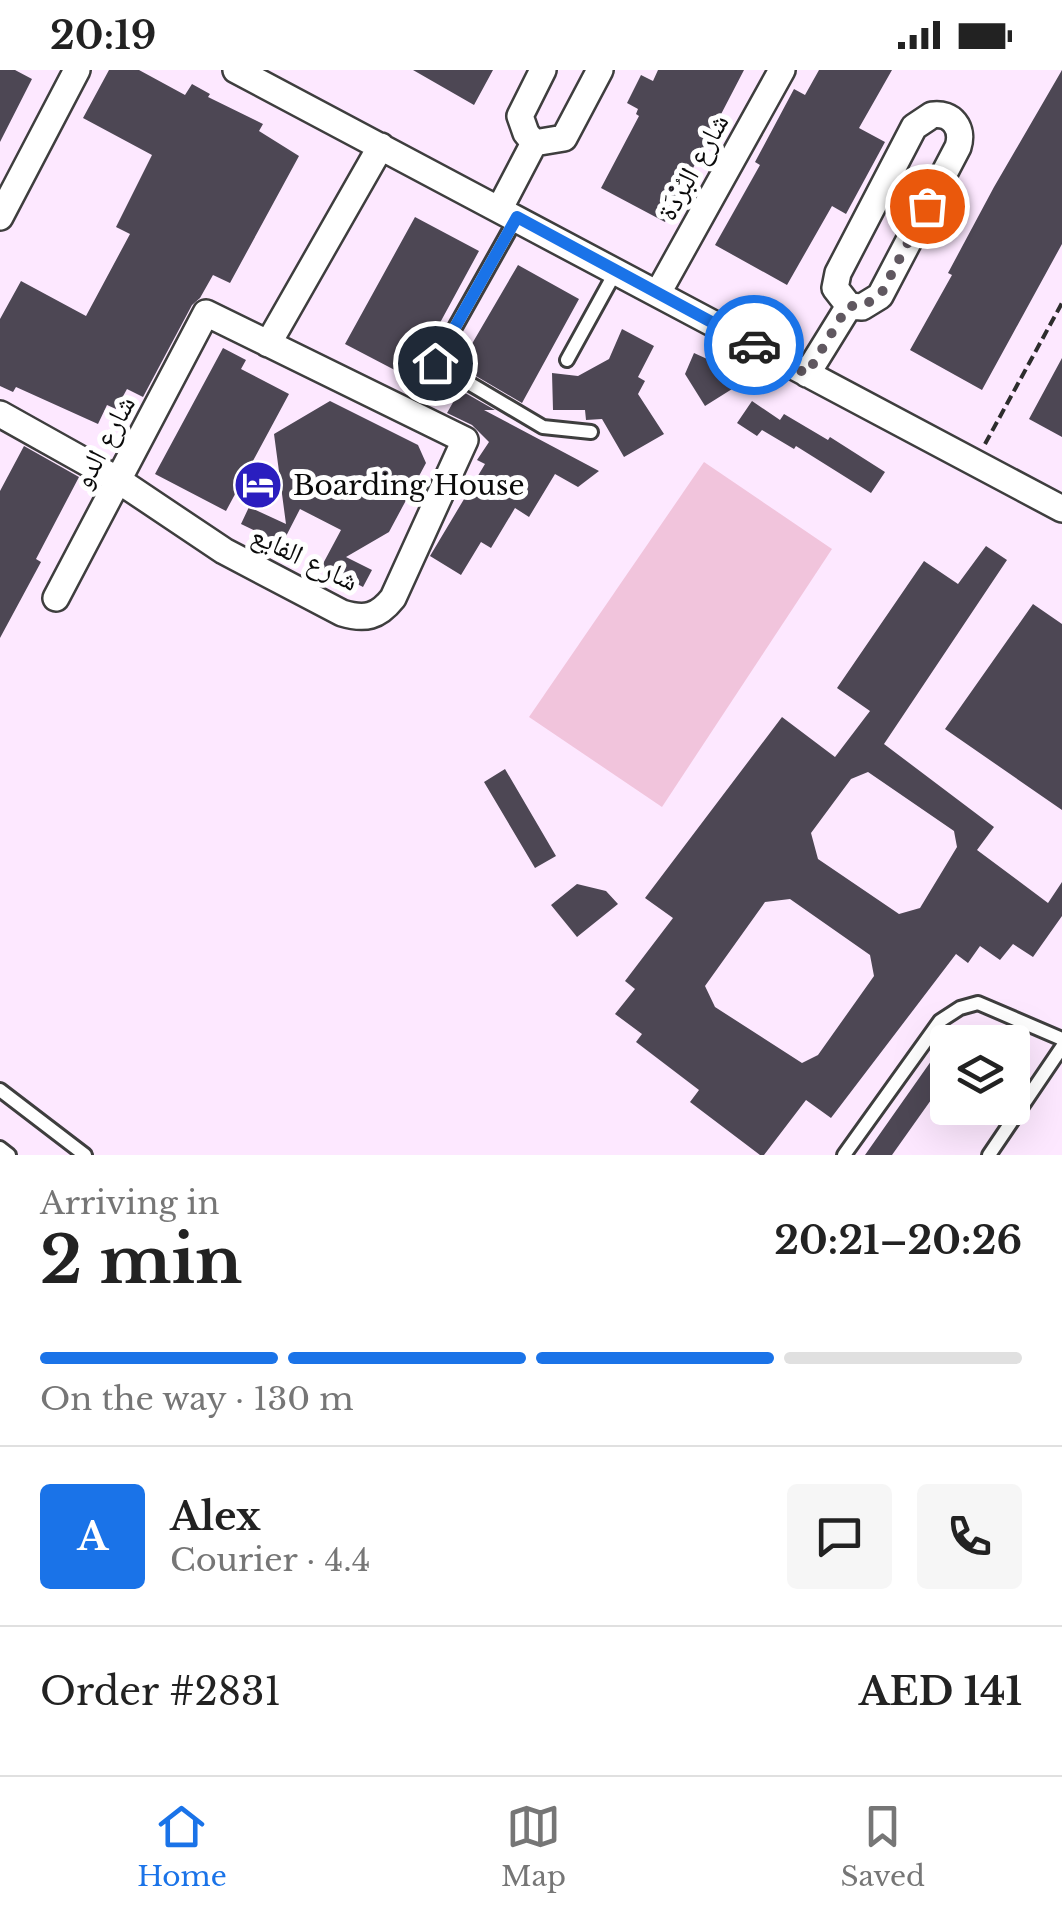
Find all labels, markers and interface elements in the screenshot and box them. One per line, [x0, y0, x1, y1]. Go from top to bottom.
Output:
text: 20:19 [50, 12, 156, 59]
street label: شارع البُرْدَة [649, 108, 737, 226]
pin [885, 164, 970, 249]
icon: bag [900, 179, 955, 234]
courier [704, 295, 804, 395]
icon: car [727, 318, 782, 373]
pin [393, 321, 478, 406]
icon: home [408, 336, 463, 391]
street label: شارع الدو [65, 390, 143, 494]
hotel icon: Boarding House [232, 459, 284, 511]
place label: Boarding House [293, 468, 525, 503]
street label: شارع الفايع [246, 517, 364, 599]
map controls [930, 1025, 1030, 1125]
button: layers [930, 1025, 1030, 1125]
text: Arriving in [40, 1183, 219, 1223]
text: 20:21–20:26 [774, 1217, 1022, 1264]
text: 2 min [40, 1220, 242, 1301]
text: On the way · 130 m [40, 1379, 354, 1419]
button: chat [787, 1484, 892, 1589]
button: phone [917, 1484, 1022, 1589]
text: Alex [170, 1493, 261, 1540]
text: A [77, 1513, 108, 1560]
text: Courier · 4.4 [170, 1540, 370, 1580]
text: Order #2831 [40, 1668, 281, 1715]
text: AED 141 [859, 1668, 1022, 1715]
tab: Home [137, 1799, 227, 1894]
tab: Map [501, 1799, 566, 1894]
tab: Saved [840, 1799, 925, 1894]

